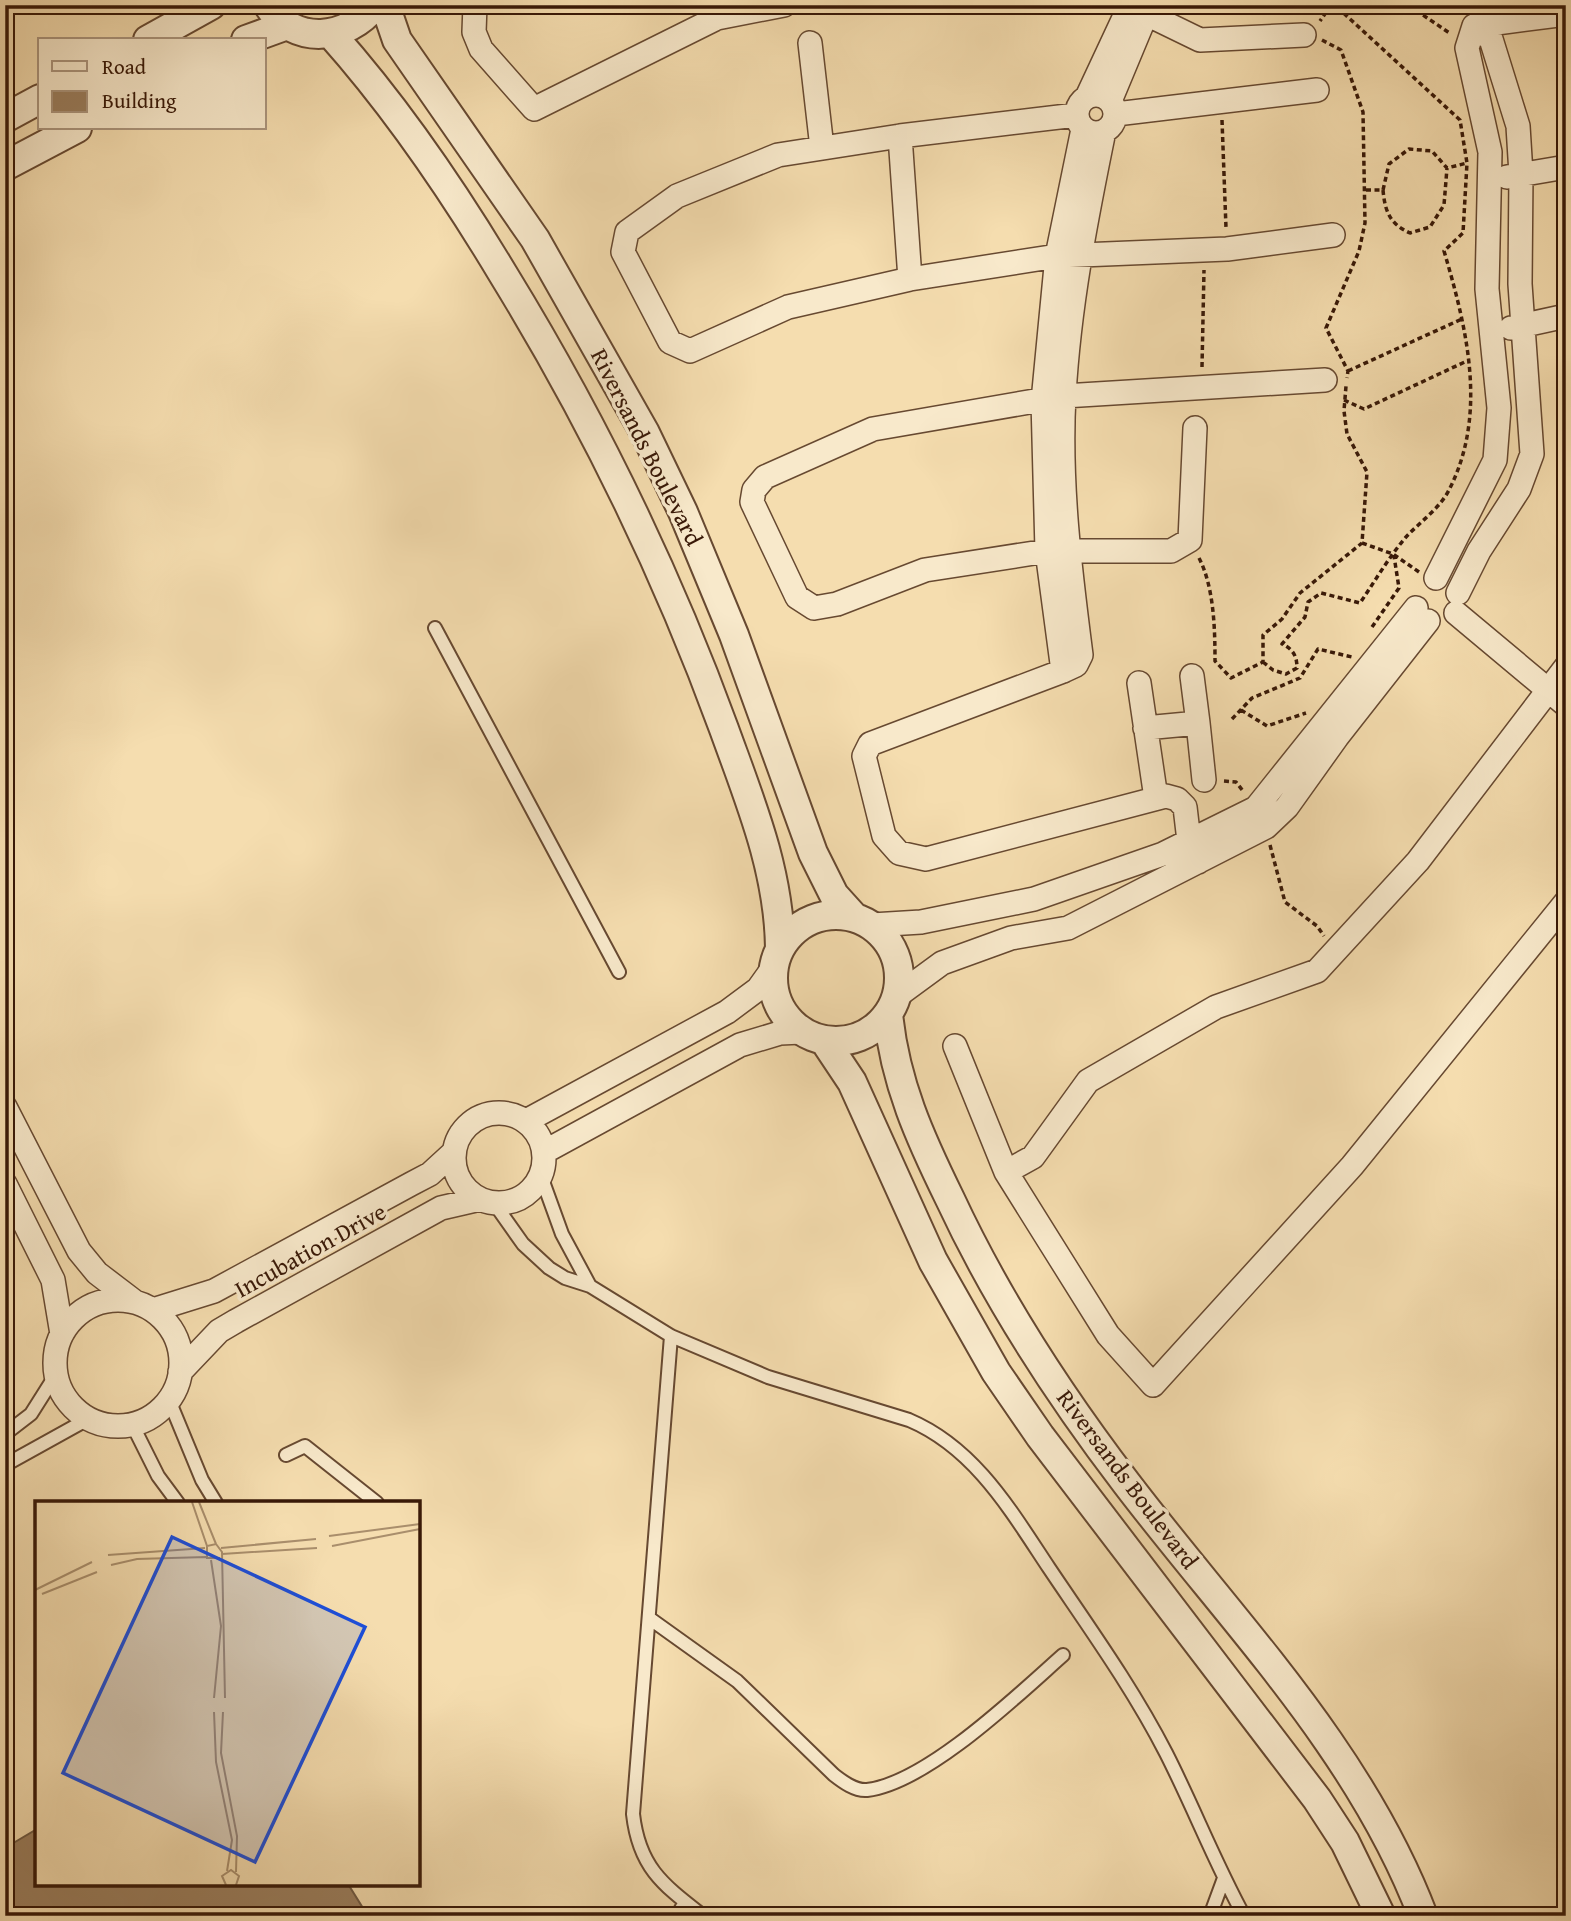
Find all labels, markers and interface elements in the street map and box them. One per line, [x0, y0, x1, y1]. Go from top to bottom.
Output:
legend [38, 38, 266, 130]
text: Road [102, 51, 147, 82]
text: Building [102, 85, 177, 116]
street label: Riversands Boulevard [582, 342, 712, 552]
street label: Incubation Drive [228, 1194, 392, 1306]
street label: Riversands Boulevard [1049, 1382, 1207, 1576]
inset map [35, 1501, 420, 1886]

